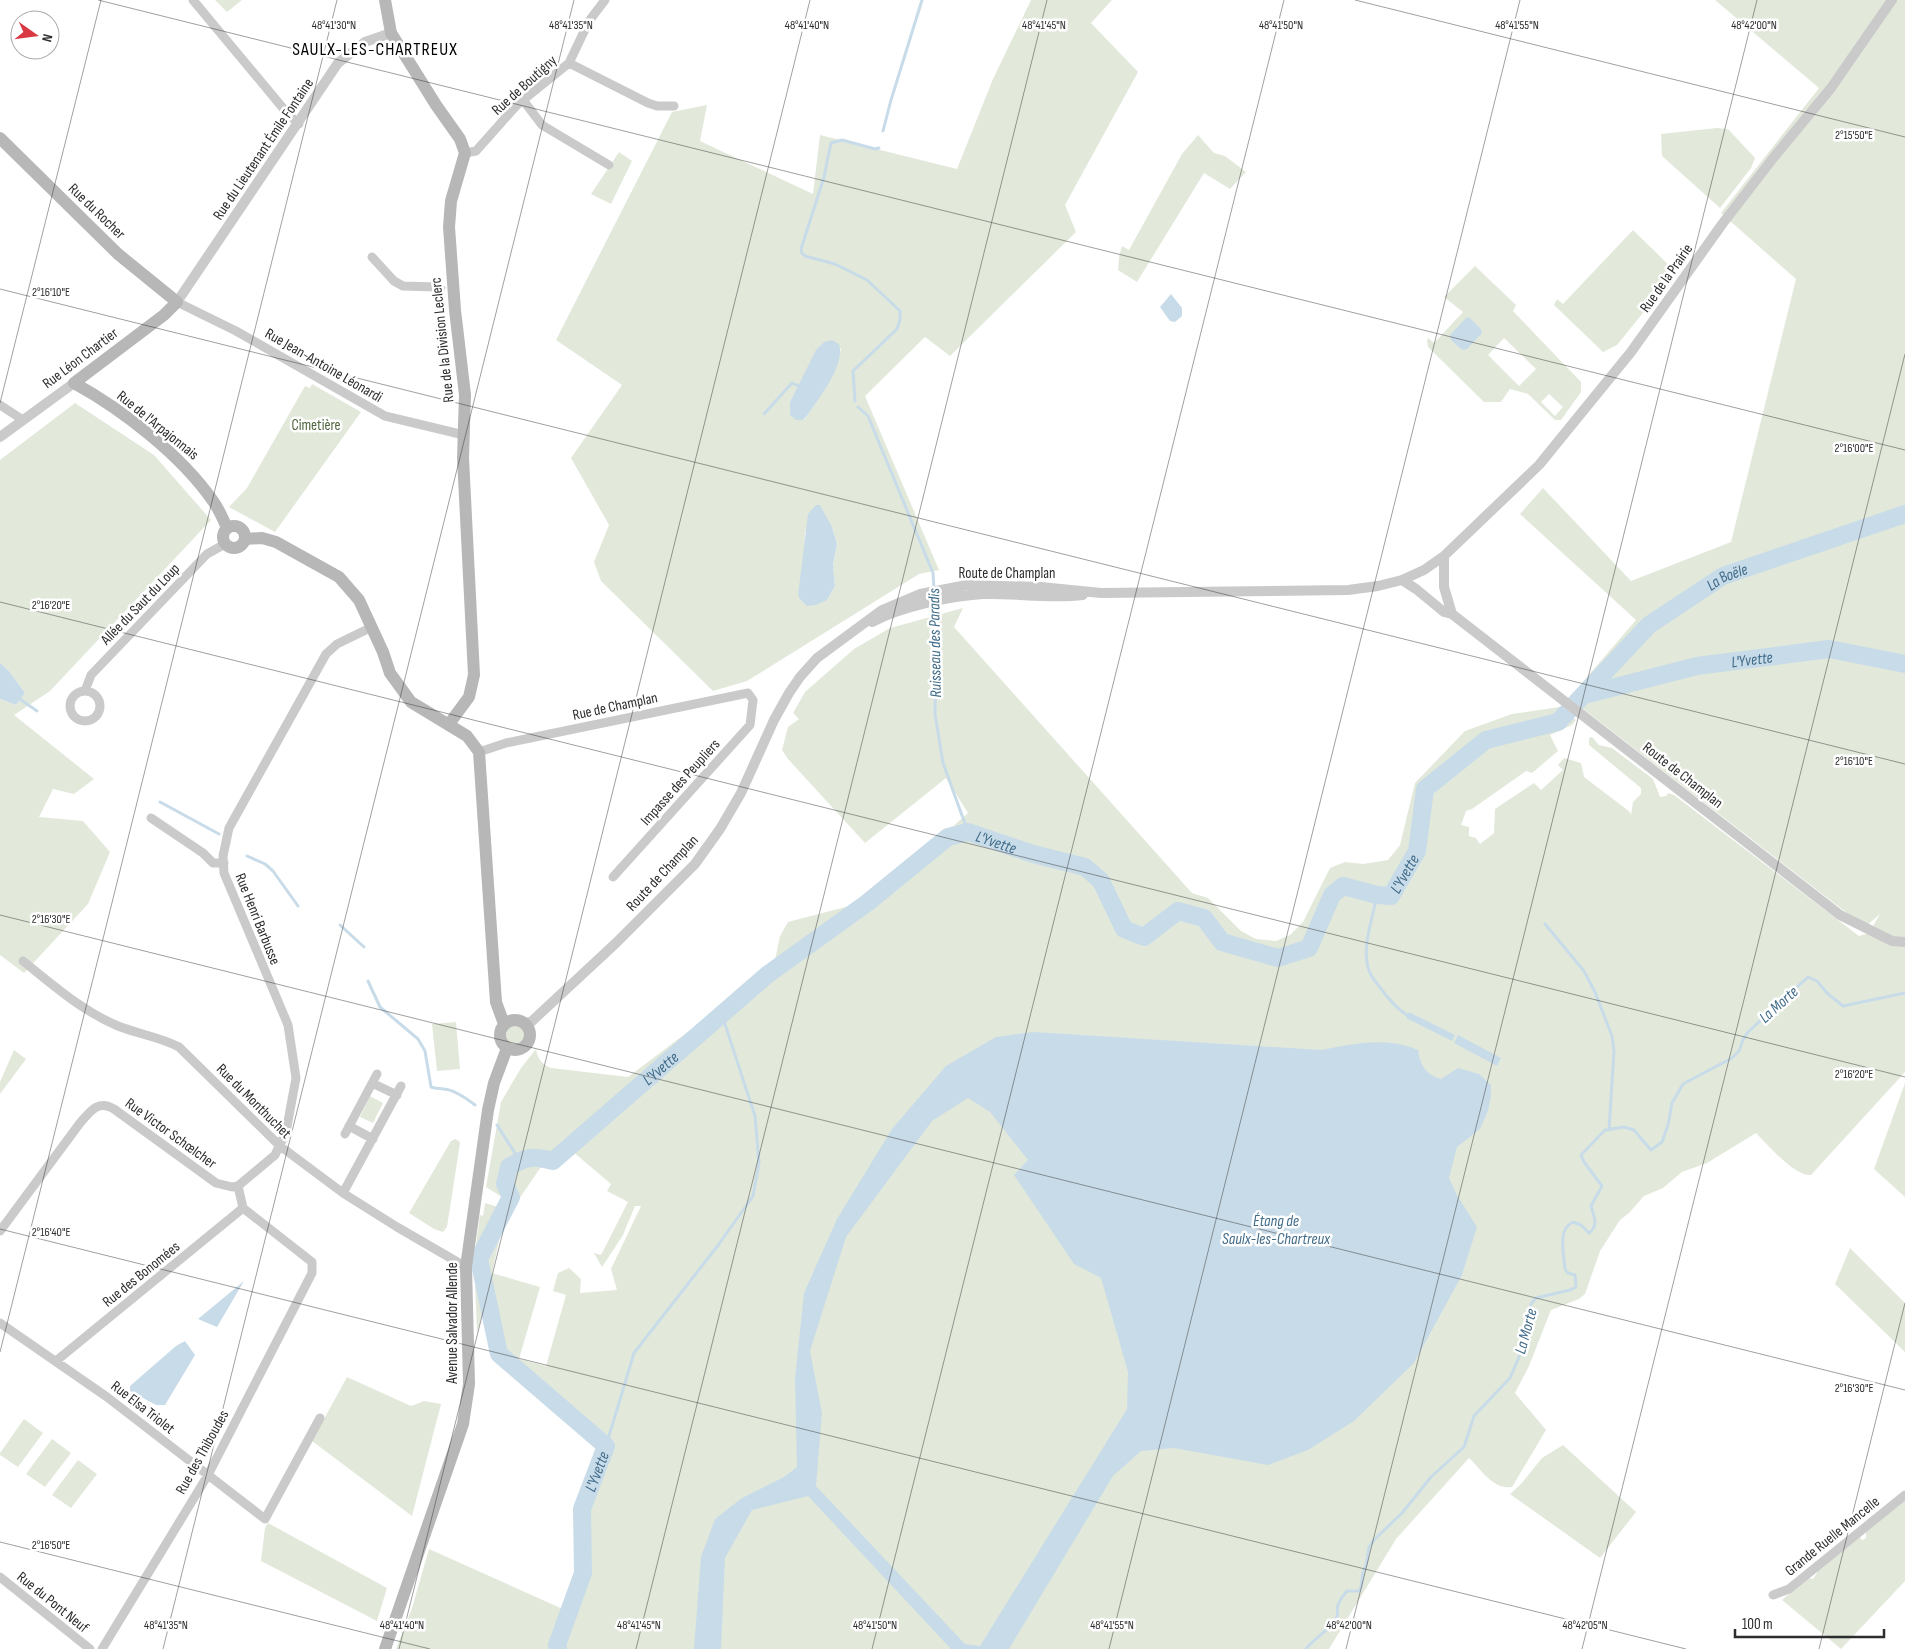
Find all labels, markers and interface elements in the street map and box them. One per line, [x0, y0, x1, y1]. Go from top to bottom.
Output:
north arrow [10, 10, 60, 60]
text: 48°41'30"N [312, 18, 356, 33]
text: 48°41'35"N [549, 18, 593, 33]
text: 48°41'40"N [785, 18, 829, 33]
text: 48°41'45"N [1022, 18, 1066, 33]
text: 48°41'50"N [1259, 18, 1303, 33]
text: 48°41'55"N [1495, 18, 1539, 33]
text: 48°42'00"N [1731, 18, 1777, 33]
text: N [38, 32, 56, 44]
district label: SAULX-LES-CHARTREUX [292, 39, 458, 60]
street label: Rue de Boutigny [488, 51, 561, 120]
street label: Rue du Lieutenant Émile Fontaine [209, 75, 318, 224]
text: 2°15'50"E [1835, 128, 1873, 143]
street label: Rue du Rocher [64, 179, 130, 244]
street label: Rue de la Prairie [1636, 240, 1697, 316]
street label: Rue de la Division Leclerc [426, 277, 459, 403]
text: 2°16'10"E [32, 285, 70, 300]
street label: Rue Léon Chartier [39, 323, 122, 393]
street label: Rue Jean-Antoine Léonardi [262, 324, 386, 407]
street label: Rue de l'Arpajonnais [113, 387, 203, 464]
park label: Cimetière [291, 416, 341, 435]
text: 2°16'00"E [1834, 441, 1874, 456]
street label: Allée du Saut du Loup [96, 560, 184, 650]
water label: La Boële [1703, 560, 1750, 595]
street label: Route de Champlan [958, 564, 1056, 583]
water label: Ruisseau des Paradis [925, 588, 946, 698]
text: 2°16'20"E [32, 598, 70, 613]
water label: L'Yvette [1730, 648, 1774, 672]
street label: Rue de Champlan [571, 688, 659, 725]
street label: Impasse des Peupliers [637, 735, 724, 830]
street label: Route de Champlan [1639, 738, 1727, 813]
text: 2°16'10"E [1835, 754, 1873, 769]
water label: L'Yvette [973, 827, 1019, 859]
street label: Route de Champlan [622, 831, 702, 915]
water label: L'Yvette [1387, 852, 1424, 897]
street label: Rue Henri Barbusse [231, 871, 285, 968]
text: 2°16'30"E [32, 912, 70, 927]
water label: La Morte [1756, 983, 1802, 1028]
water label: L'Yvette [639, 1048, 683, 1090]
street label: Rue du Monthuchet [212, 1060, 295, 1143]
text: 2°16'20"E [1835, 1067, 1873, 1082]
street label: Rue Victor Schœlcher [121, 1094, 221, 1173]
water label: Étang de Saulx-les-Chartreux [1222, 1212, 1331, 1249]
text: 2°16'40"E [32, 1225, 70, 1240]
street label: Rue des Bonomées [99, 1237, 184, 1311]
street label: Avenue Salvador Allende [443, 1262, 462, 1385]
water label: La Morte [1511, 1307, 1542, 1356]
street label: Rue Elsa Triolet [107, 1377, 179, 1438]
text: 2°16'30"E [1835, 1381, 1873, 1396]
street label: Rue des Thiboudes [172, 1407, 233, 1498]
water label: L'Yvette [581, 1449, 614, 1495]
street label: Grande Ruelle Mancelle [1781, 1492, 1884, 1580]
text: 2°16'50"E [32, 1538, 70, 1553]
street label: Rue du Pont Neuf [13, 1568, 93, 1638]
scale bar [1735, 1606, 1884, 1638]
text: 100 m [1742, 1615, 1773, 1634]
text: 48°41'35"N [144, 1618, 188, 1633]
text: 48°41'40"N [380, 1618, 424, 1633]
text: 48°41'45"N [617, 1618, 661, 1633]
text: 48°41'50"N [853, 1618, 897, 1633]
text: 48°41'55"N [1090, 1618, 1134, 1633]
text: 48°42'00"N [1326, 1618, 1372, 1633]
text: 48°42'05"N [1562, 1618, 1608, 1633]

